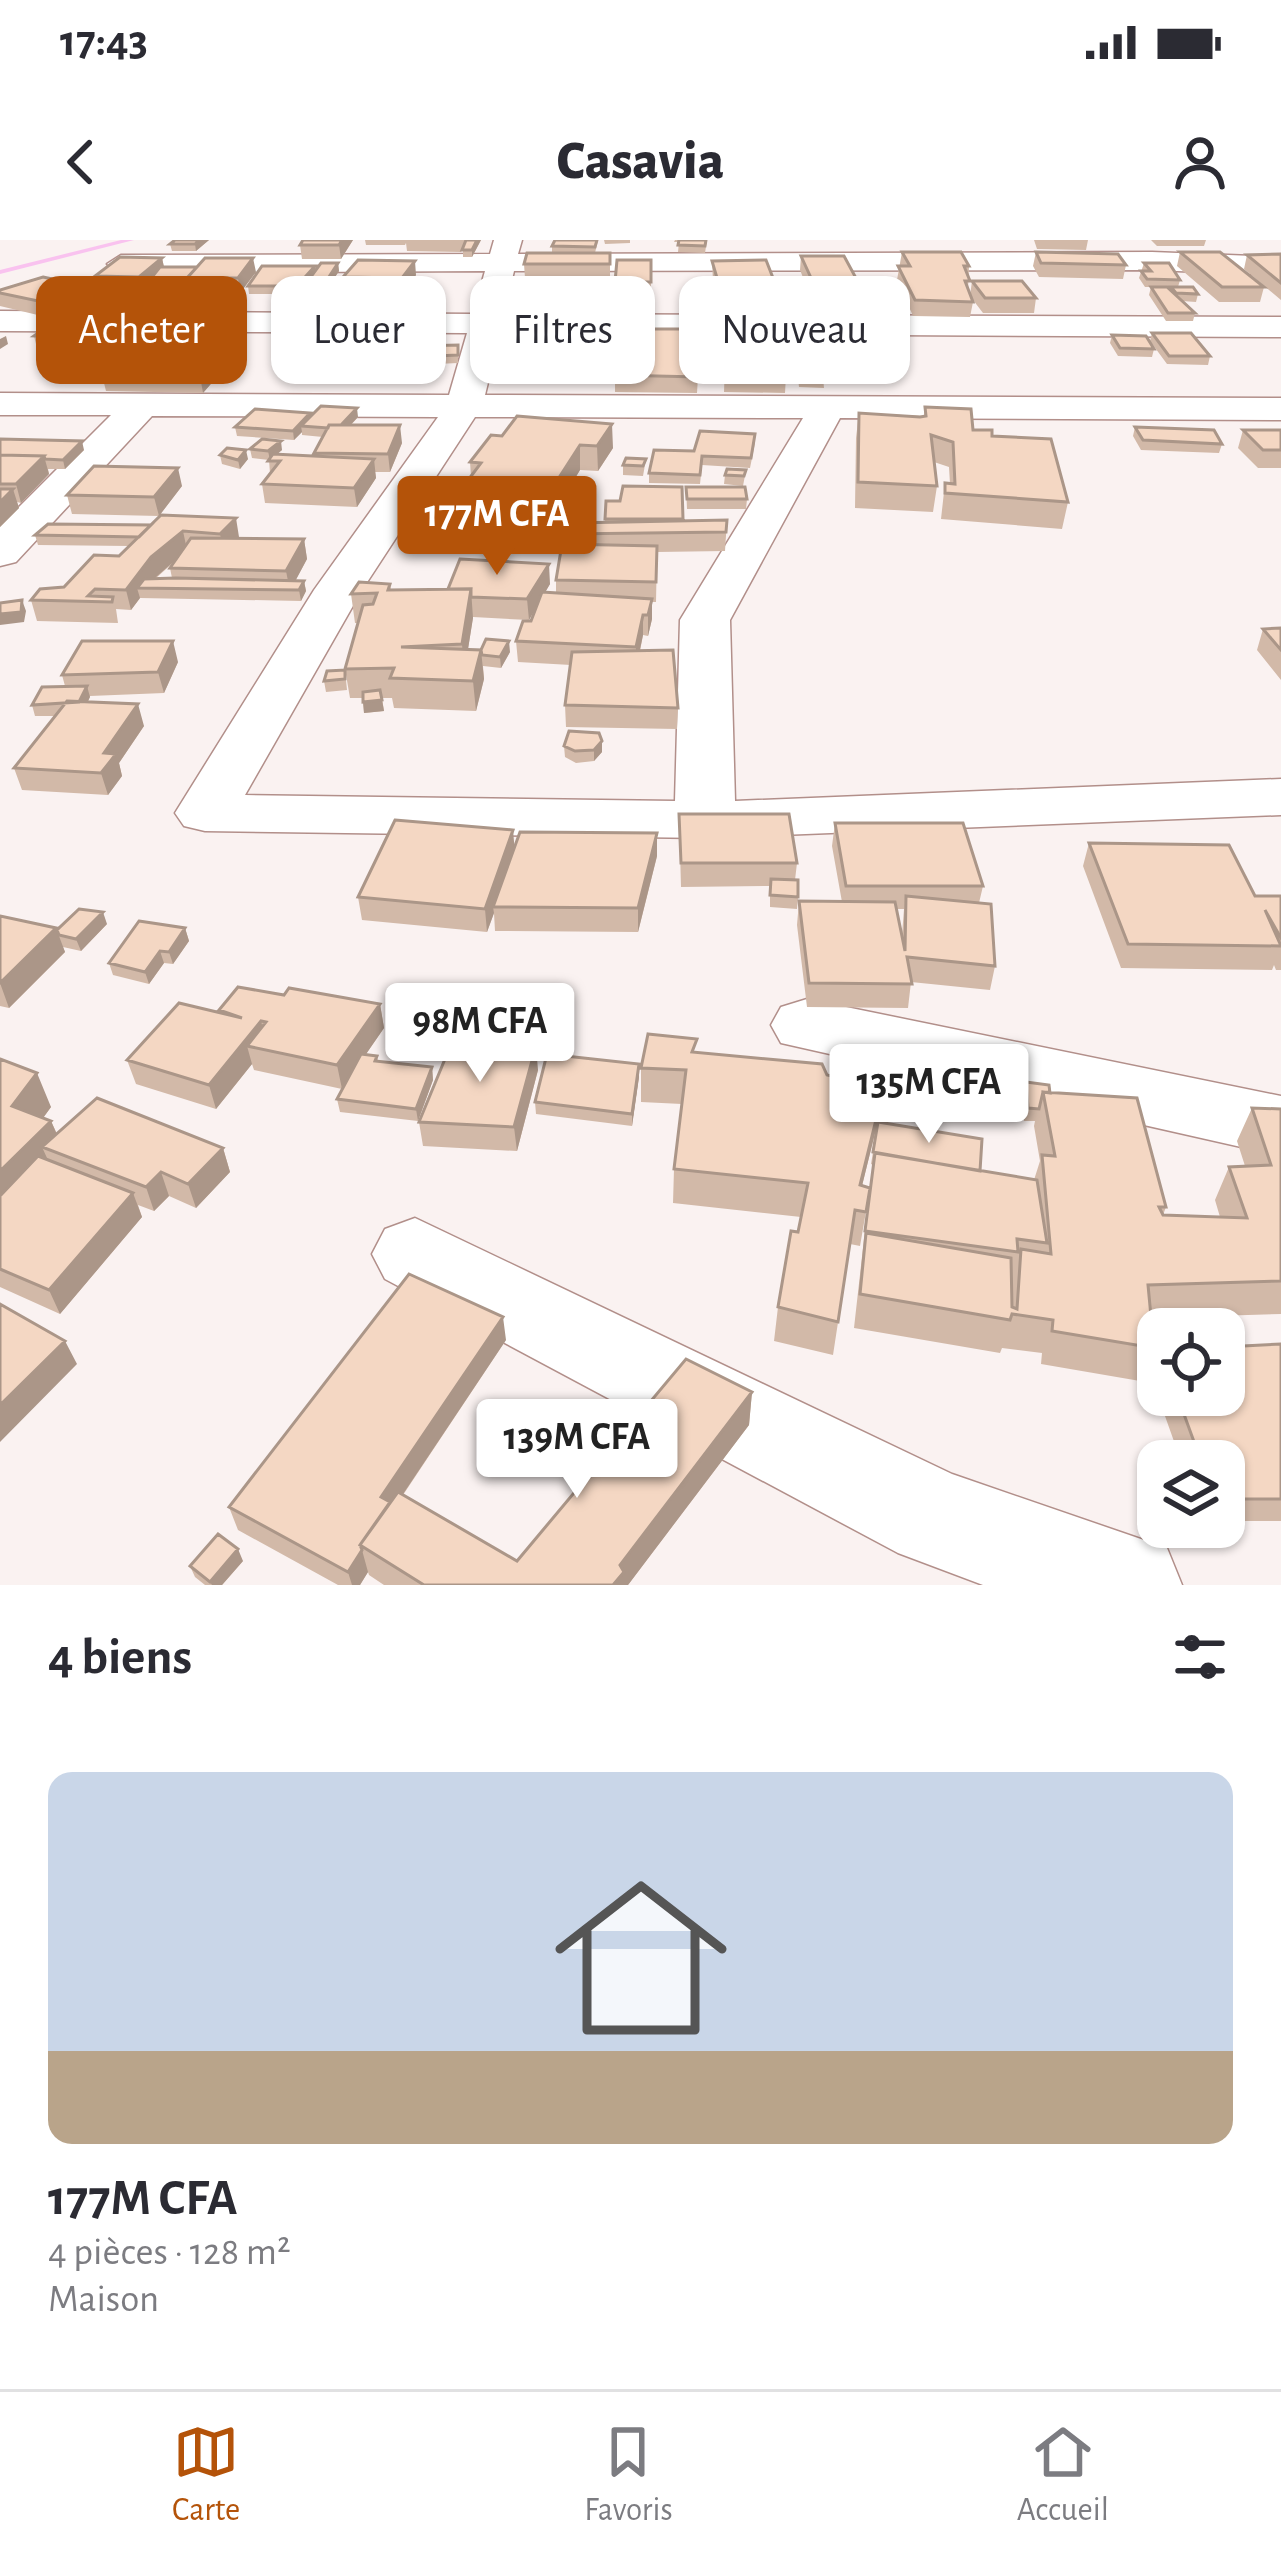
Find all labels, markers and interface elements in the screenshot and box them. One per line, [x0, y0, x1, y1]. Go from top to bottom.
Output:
text: 17:43 [60, 19, 148, 64]
icon: back [48, 129, 114, 195]
icon: person [1167, 129, 1233, 195]
text: Casavia [557, 135, 724, 189]
chip: Acheter [36, 276, 247, 384]
chip: Louer [271, 276, 446, 384]
chip: Filtres [470, 276, 655, 384]
chip: Nouveau [679, 276, 910, 384]
pin: 177M CFA [373, 476, 621, 578]
text: 177M CFA [424, 495, 570, 534]
pin: 98M CFA [369, 983, 591, 1085]
text: 98M CFA [412, 1002, 548, 1041]
pin: 135M CFA [805, 1044, 1053, 1146]
text: 135M CFA [856, 1063, 1002, 1102]
map controls [1137, 1308, 1245, 1548]
button: locate [1137, 1308, 1245, 1416]
pin: 139M CFA [453, 1399, 701, 1501]
text: 139M CFA [503, 1418, 651, 1457]
button: layers [1137, 1440, 1245, 1548]
icon: filters [1167, 1624, 1233, 1690]
text: 4 biens [48, 1632, 192, 1683]
icon: home [533, 1850, 749, 2066]
text: 177M CFA [48, 2173, 238, 2224]
text: 4 pièces · 128 m² [48, 2233, 291, 2272]
text: Maison [48, 2280, 159, 2319]
tab: Carte [172, 2419, 240, 2531]
tab: Favoris [584, 2419, 673, 2531]
tab: Accueil [1017, 2419, 1109, 2531]

